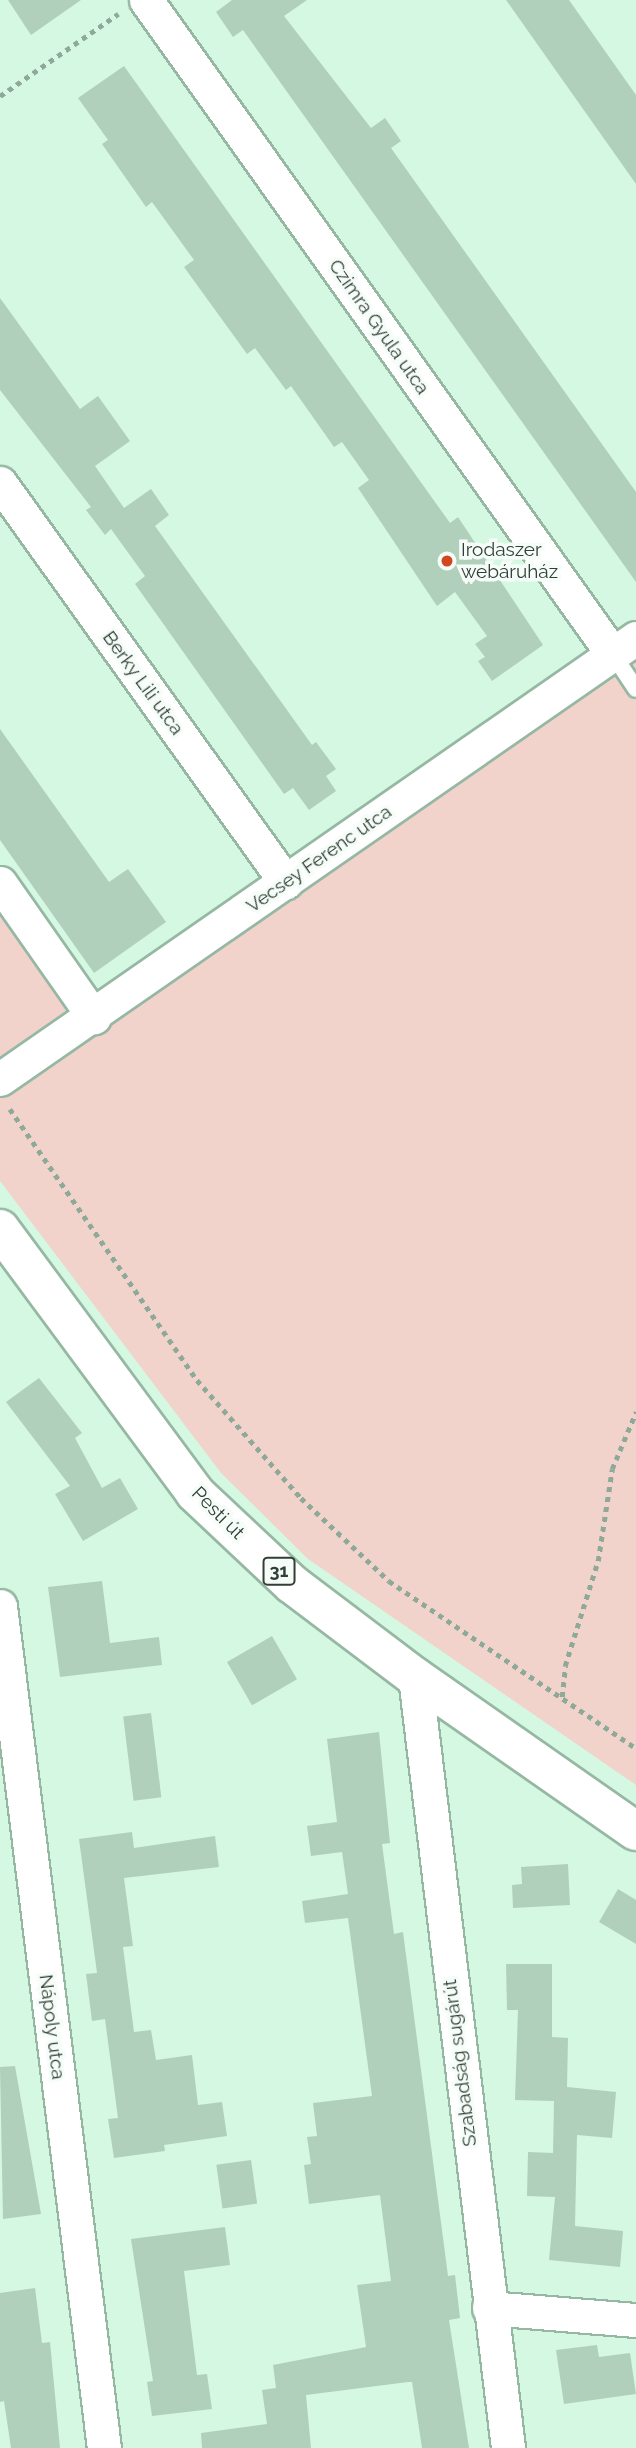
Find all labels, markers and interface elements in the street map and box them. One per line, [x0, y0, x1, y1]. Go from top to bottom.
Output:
street label: Czimra Gyula utca [324, 255, 434, 399]
place label: Irodaszer webáruház [461, 539, 558, 583]
marker: Irodaszer webáruház [439, 553, 455, 569]
street label: Berky Lili utca [98, 626, 188, 740]
street label: Vecsey Ferenc utca [242, 800, 396, 918]
street label: Pesti út [187, 1482, 249, 1544]
road number: 31 [262, 1556, 296, 1586]
street label: Nápoly utca [34, 1973, 70, 2081]
street label: Szabadság sugárút [438, 1978, 482, 2148]

